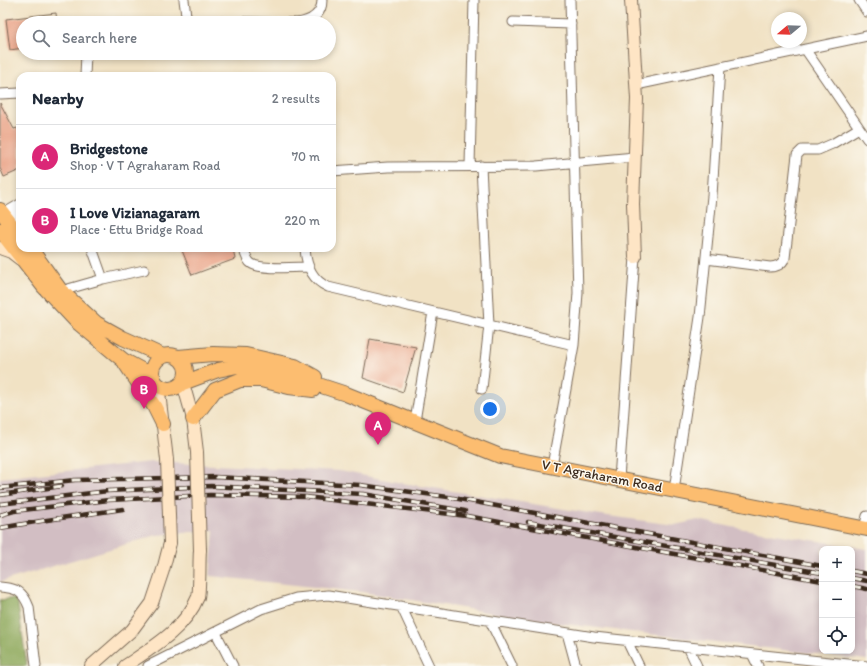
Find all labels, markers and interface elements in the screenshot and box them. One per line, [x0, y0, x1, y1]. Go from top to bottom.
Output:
north arrow [771, 12, 807, 48]
search box [16, 16, 336, 60]
icon: search [30, 27, 52, 49]
text: Search here [62, 29, 137, 47]
text: Nearby [32, 88, 84, 108]
text: 2 results [272, 91, 320, 106]
text: Bridgestone [70, 140, 148, 158]
text: A [41, 149, 49, 164]
text: 70 m [292, 149, 320, 164]
text: Shop · V T Agraharam Road [70, 158, 220, 173]
text: I Love Vizianagaram [70, 204, 200, 222]
text: B [41, 213, 49, 228]
text: 220 m [284, 213, 320, 228]
text: Place · Ettu Bridge Road [70, 222, 203, 237]
pin: B [131, 376, 157, 409]
your location [480, 399, 500, 419]
pin: A [365, 412, 391, 445]
street label: V T Agraharam Road [540, 456, 664, 496]
map controls [819, 546, 855, 654]
button: + [819, 546, 855, 582]
button: − [819, 582, 855, 618]
button: locate [819, 618, 855, 654]

